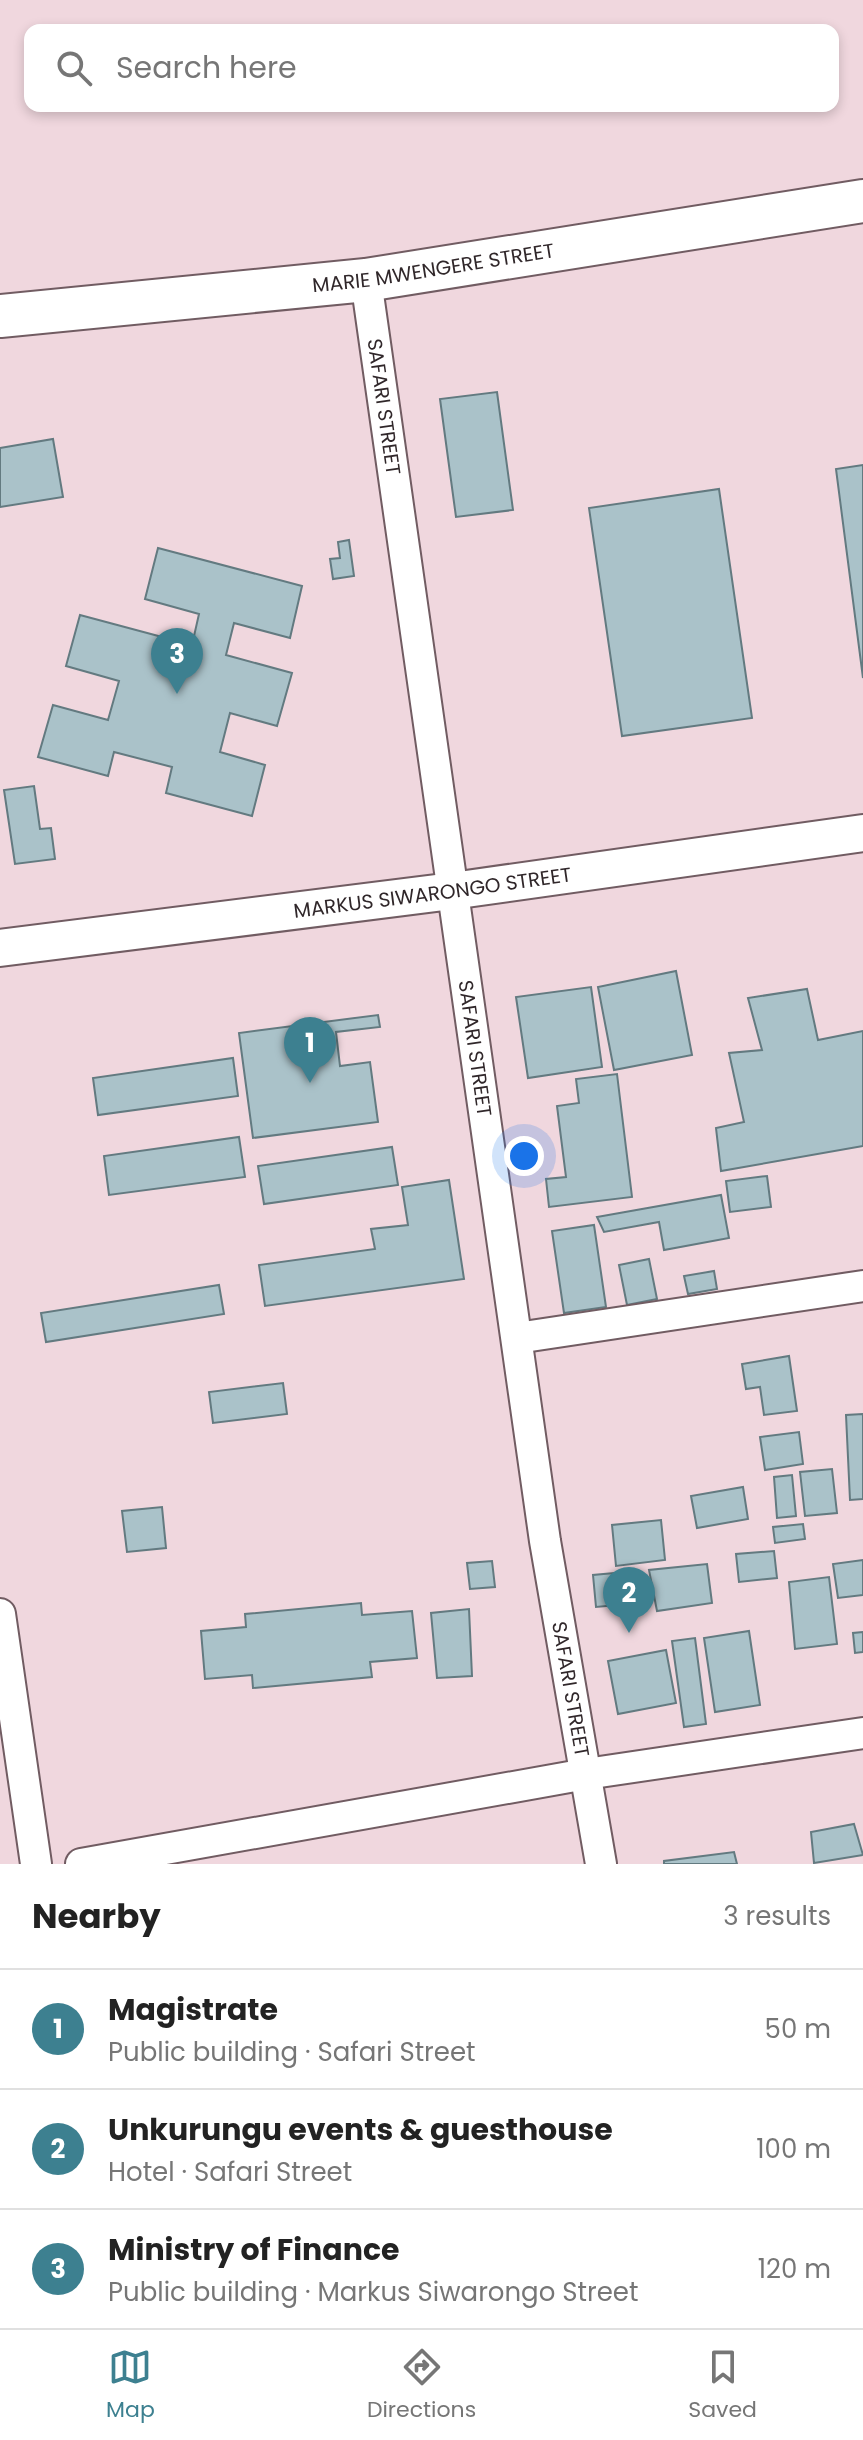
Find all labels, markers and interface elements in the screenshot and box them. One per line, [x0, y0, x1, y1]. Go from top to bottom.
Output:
search box [24, 24, 839, 112]
icon: search [52, 46, 96, 90]
text: Search here [116, 46, 297, 89]
street label: MARIE MWENGERE STREET [311, 236, 556, 299]
street label: SAFARI STREET [360, 337, 408, 477]
pin: 3 [151, 628, 203, 694]
street label: MARKUS SIWARONGO STREET [292, 860, 573, 925]
street label: SAFARI STREET [452, 978, 499, 1118]
pin: 1 [284, 1017, 336, 1083]
your location [504, 1136, 544, 1176]
pin: 2 [603, 1567, 655, 1633]
street label: SAFARI STREET [545, 1619, 596, 1759]
text: Nearby [32, 1892, 161, 1940]
text: 3 results [723, 1898, 831, 1934]
text: Magistrate [108, 1988, 278, 2031]
text: 1 [53, 2011, 63, 2047]
text: 50 m [765, 2011, 831, 2047]
text: Public building · Safari Street [108, 2034, 476, 2070]
text: Unkurungu events & guesthouse [108, 2108, 613, 2151]
text: 2 [51, 2131, 65, 2167]
text: 100 m [756, 2131, 831, 2167]
text: Hotel · Safari Street [108, 2154, 352, 2190]
text: Ministry of Finance [108, 2228, 400, 2271]
text: 3 [50, 2251, 66, 2287]
text: 120 m [758, 2251, 831, 2287]
text: Public building · Markus Siwarongo Street [108, 2274, 638, 2310]
tab: Map [106, 2345, 155, 2426]
tab: Directions [367, 2345, 476, 2426]
tab: Saved [688, 2345, 757, 2426]

